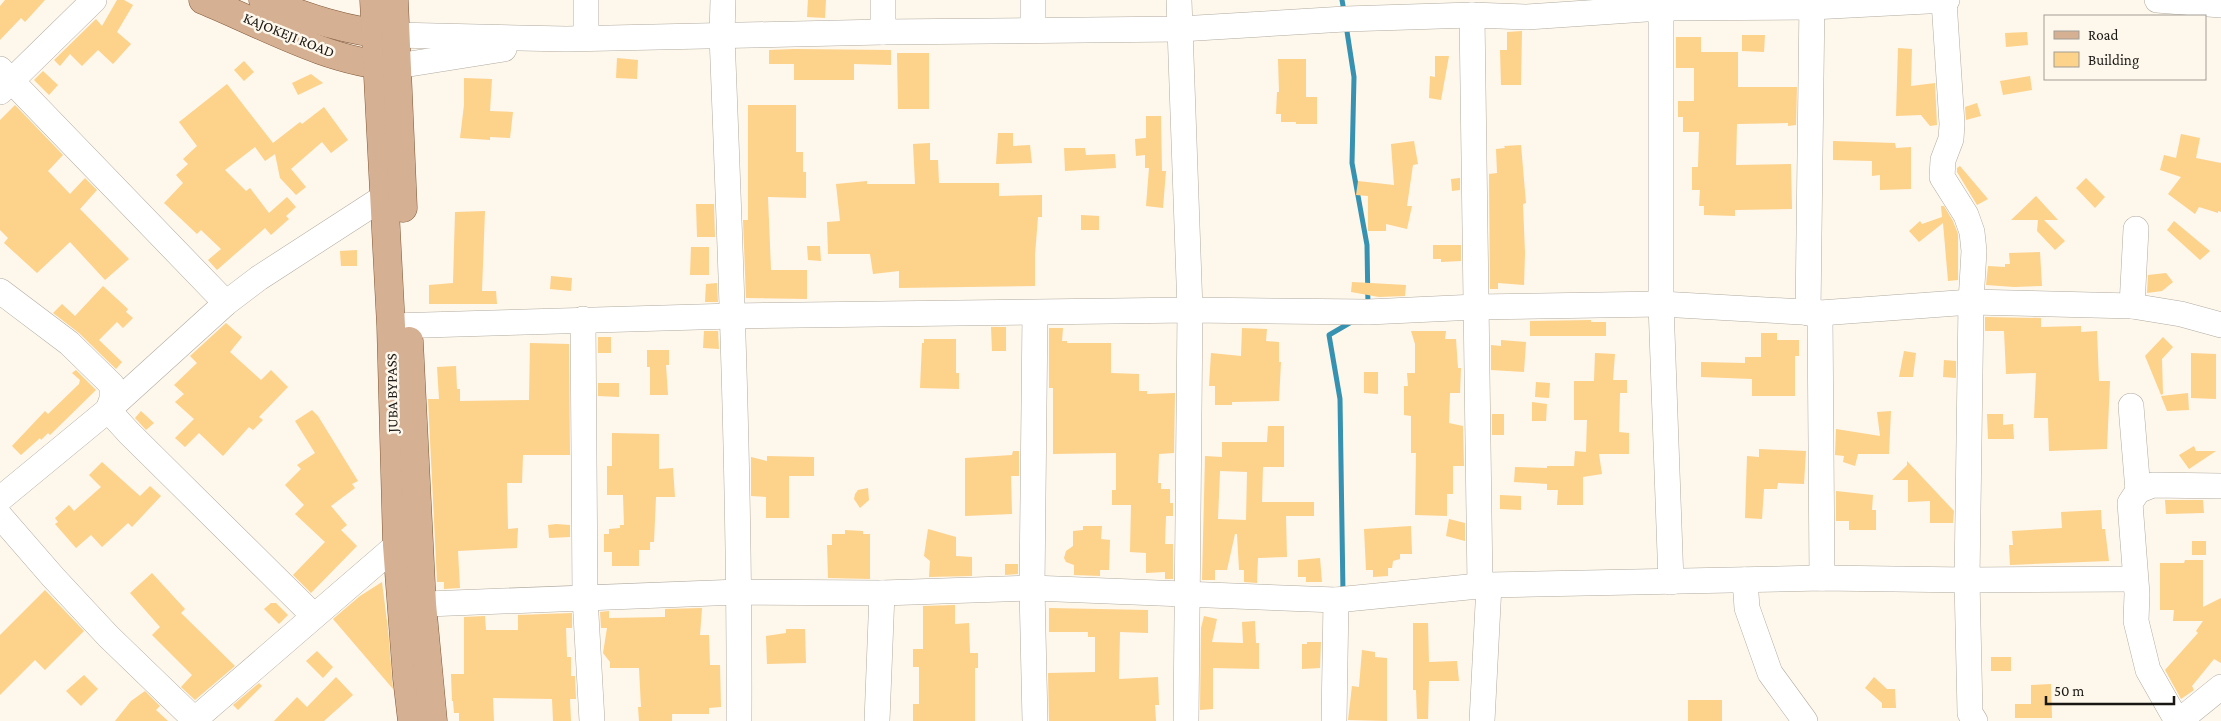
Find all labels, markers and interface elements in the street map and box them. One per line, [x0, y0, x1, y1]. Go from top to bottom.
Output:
street label: KAJOKEJI ROAD [241, 9, 337, 61]
legend [2044, 15, 2206, 80]
text: Road [2088, 27, 2119, 43]
text: Building [2088, 52, 2139, 69]
street label: JUBA BYPASS [383, 353, 402, 435]
scale bar [2046, 674, 2174, 706]
text: 50 m [2054, 683, 2084, 699]

